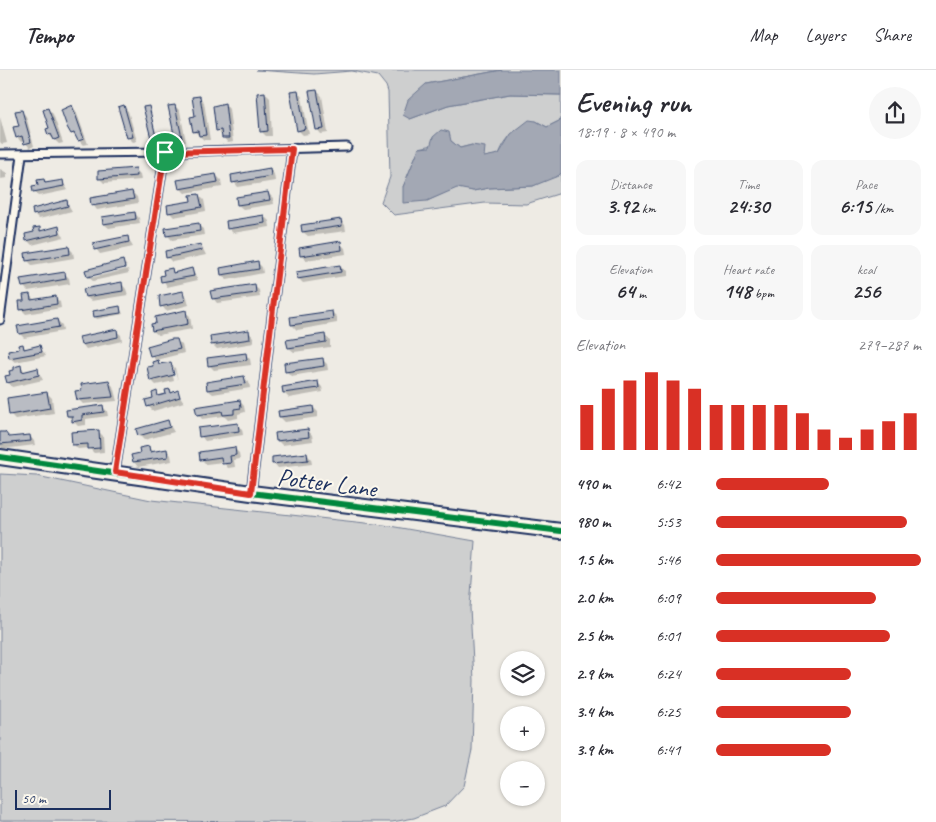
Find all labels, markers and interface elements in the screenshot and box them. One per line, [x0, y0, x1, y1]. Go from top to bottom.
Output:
text: Tempo [25, 20, 73, 50]
text: Map [750, 24, 778, 46]
text: Layers [806, 24, 845, 46]
text: Share [873, 24, 911, 46]
text: Evening run [576, 85, 691, 120]
button: share [869, 87, 921, 139]
text: 18:19 · 8 × 490 m [576, 122, 675, 142]
pin [144, 131, 186, 173]
icon: arrive [151, 138, 179, 166]
text: Distance [610, 176, 652, 193]
text: Time [738, 176, 759, 193]
text: Pace [855, 176, 877, 193]
text: 3.92 [606, 193, 638, 219]
text: 24:30 [728, 193, 769, 219]
text: 6:15 [839, 193, 872, 219]
text: km [638, 200, 656, 217]
text: /km [872, 200, 893, 217]
text: Elevation [609, 261, 652, 278]
text: Heart rate [723, 261, 774, 278]
text: kcal [857, 261, 875, 278]
text: 64 [616, 278, 635, 304]
text: 148 [723, 278, 751, 304]
text: 256 [852, 278, 880, 304]
text: m [635, 285, 646, 302]
text: bpm [751, 285, 774, 302]
text: Elevation [576, 335, 625, 355]
text: 279–287 m [858, 335, 921, 355]
street label: Potter Lane [275, 461, 380, 505]
text: 490 m [576, 474, 610, 494]
text: 6:42 [656, 474, 681, 494]
text: 980 m [576, 512, 610, 532]
text: 5:53 [656, 512, 681, 532]
text: 1.5 km [576, 550, 613, 570]
text: 5:46 [656, 550, 681, 570]
text: 2.0 km [576, 588, 613, 608]
text: 6:09 [656, 588, 681, 608]
text: 2.5 km [576, 626, 613, 646]
text: 6:01 [656, 626, 681, 646]
map controls [500, 651, 545, 806]
button: layers [500, 651, 545, 696]
text: 2.9 km [576, 664, 613, 684]
text: 6:24 [656, 664, 681, 684]
text: 3.4 km [576, 702, 613, 722]
text: 6:25 [656, 702, 681, 722]
button: + [500, 706, 545, 751]
text: 3.9 km [576, 740, 613, 760]
text: 6:41 [656, 740, 681, 760]
button: − [500, 761, 545, 806]
scale bar [15, 787, 111, 810]
text: 50 m [22, 790, 46, 807]

